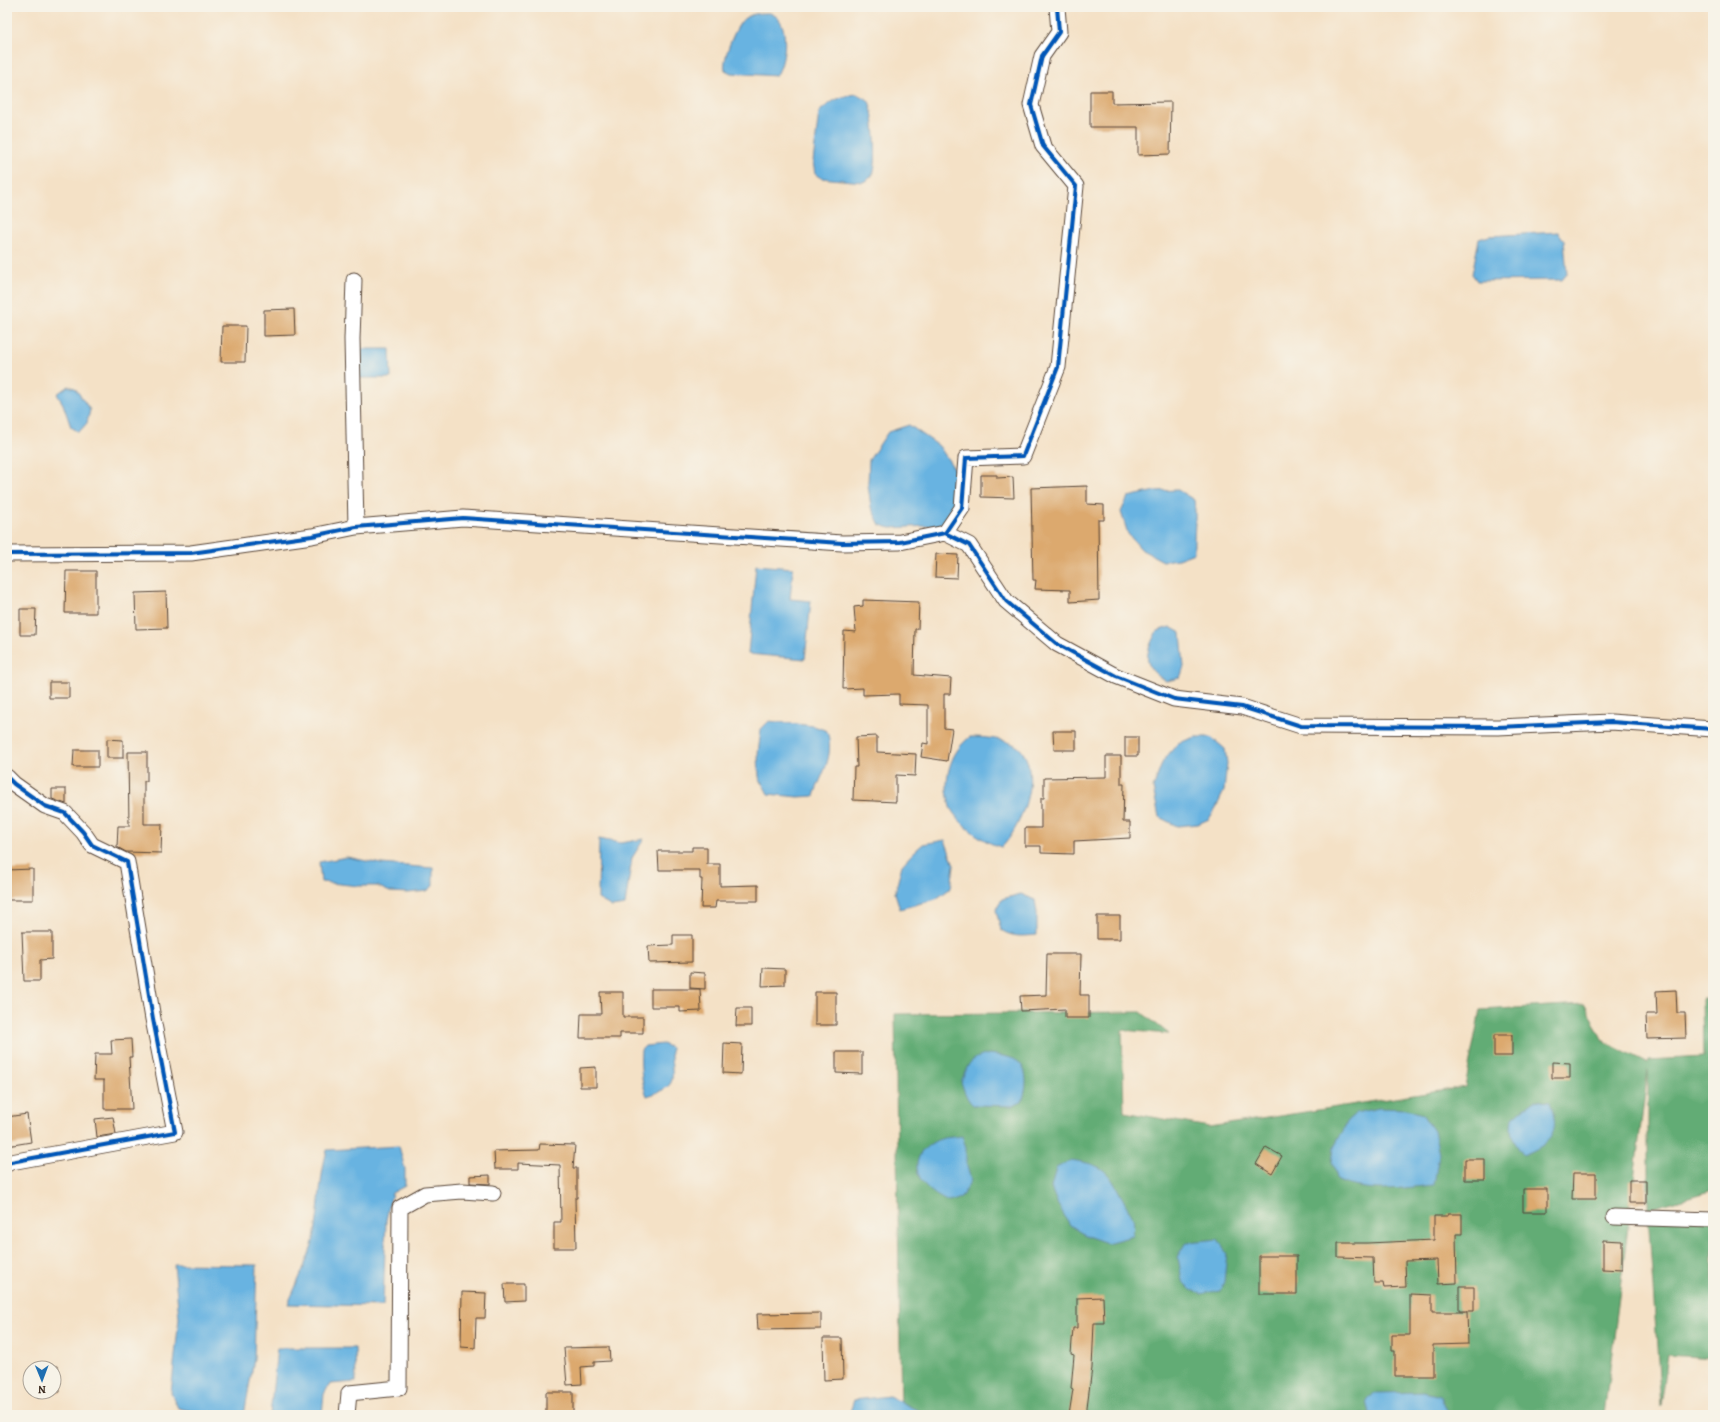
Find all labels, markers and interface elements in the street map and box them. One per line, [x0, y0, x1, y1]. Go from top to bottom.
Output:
north arrow [22, 1360, 62, 1400]
text: N [38, 1382, 46, 1397]

